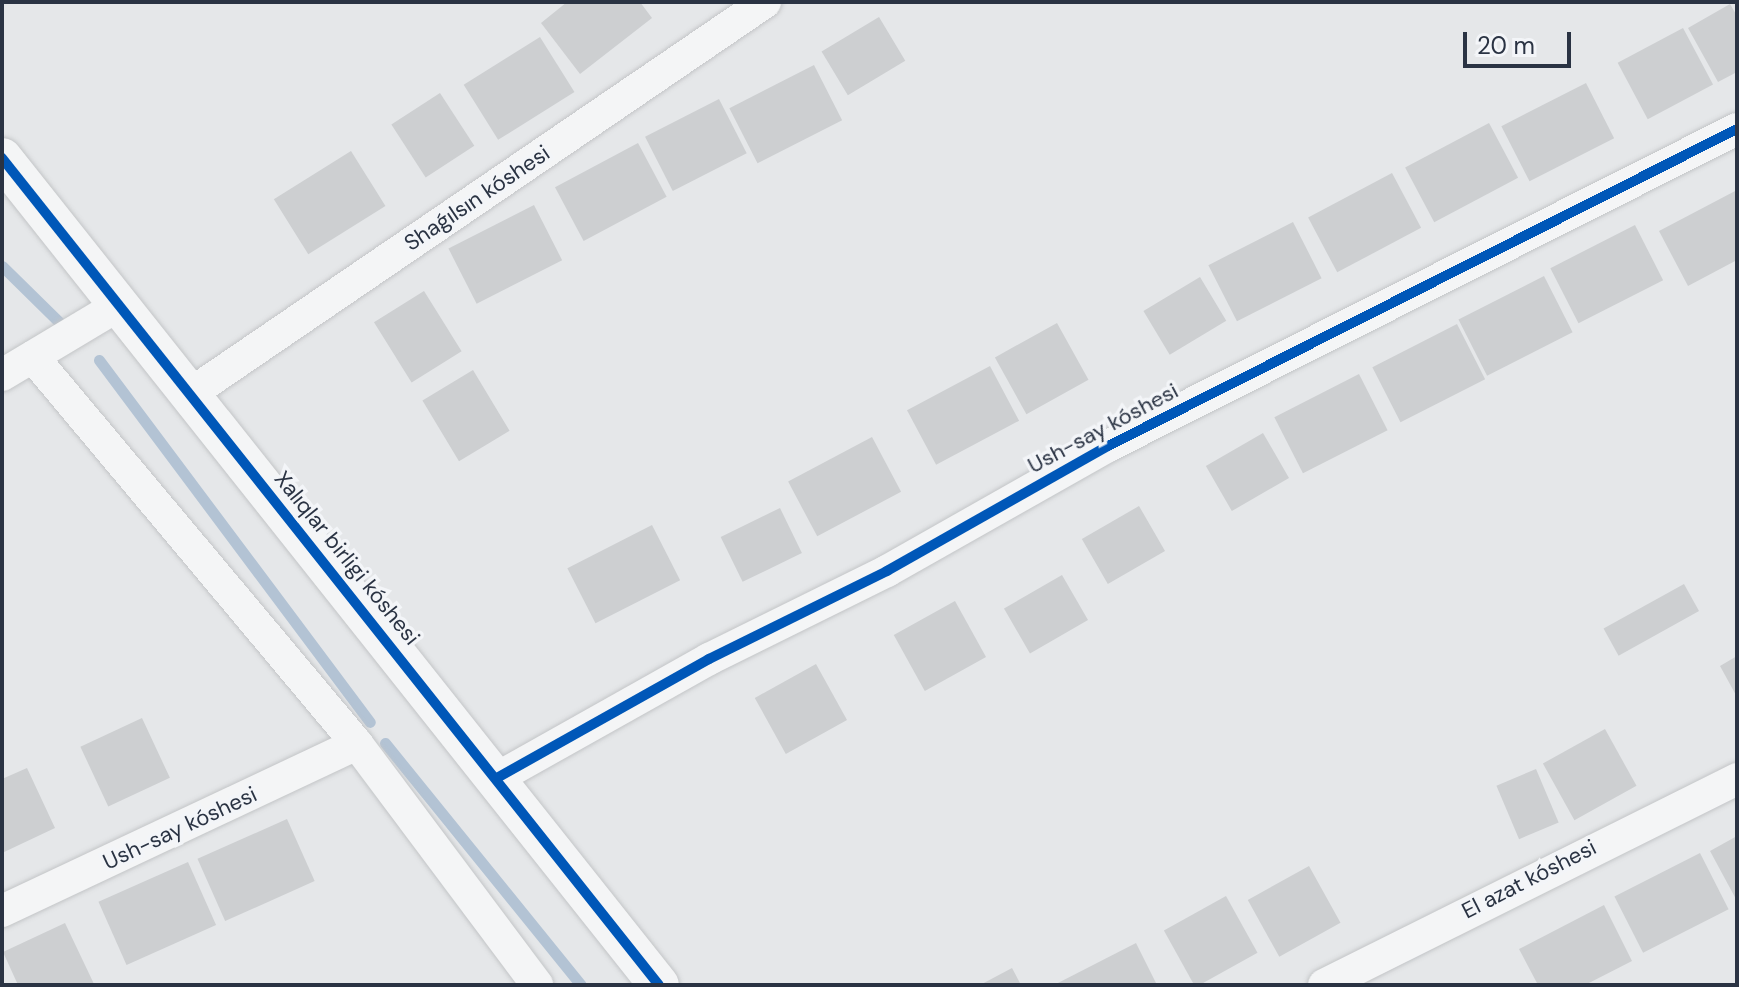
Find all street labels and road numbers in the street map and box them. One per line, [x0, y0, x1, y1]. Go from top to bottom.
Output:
street label: Shaǵılsın kóshesi [399, 140, 555, 256]
street label: Ush-say kóshesi [1023, 377, 1183, 479]
street label: Xalıqlar birligi kóshesi [269, 466, 425, 650]
street label: Ush-say kóshesi [99, 781, 261, 875]
street label: El azat kóshesi [1457, 834, 1601, 924]

